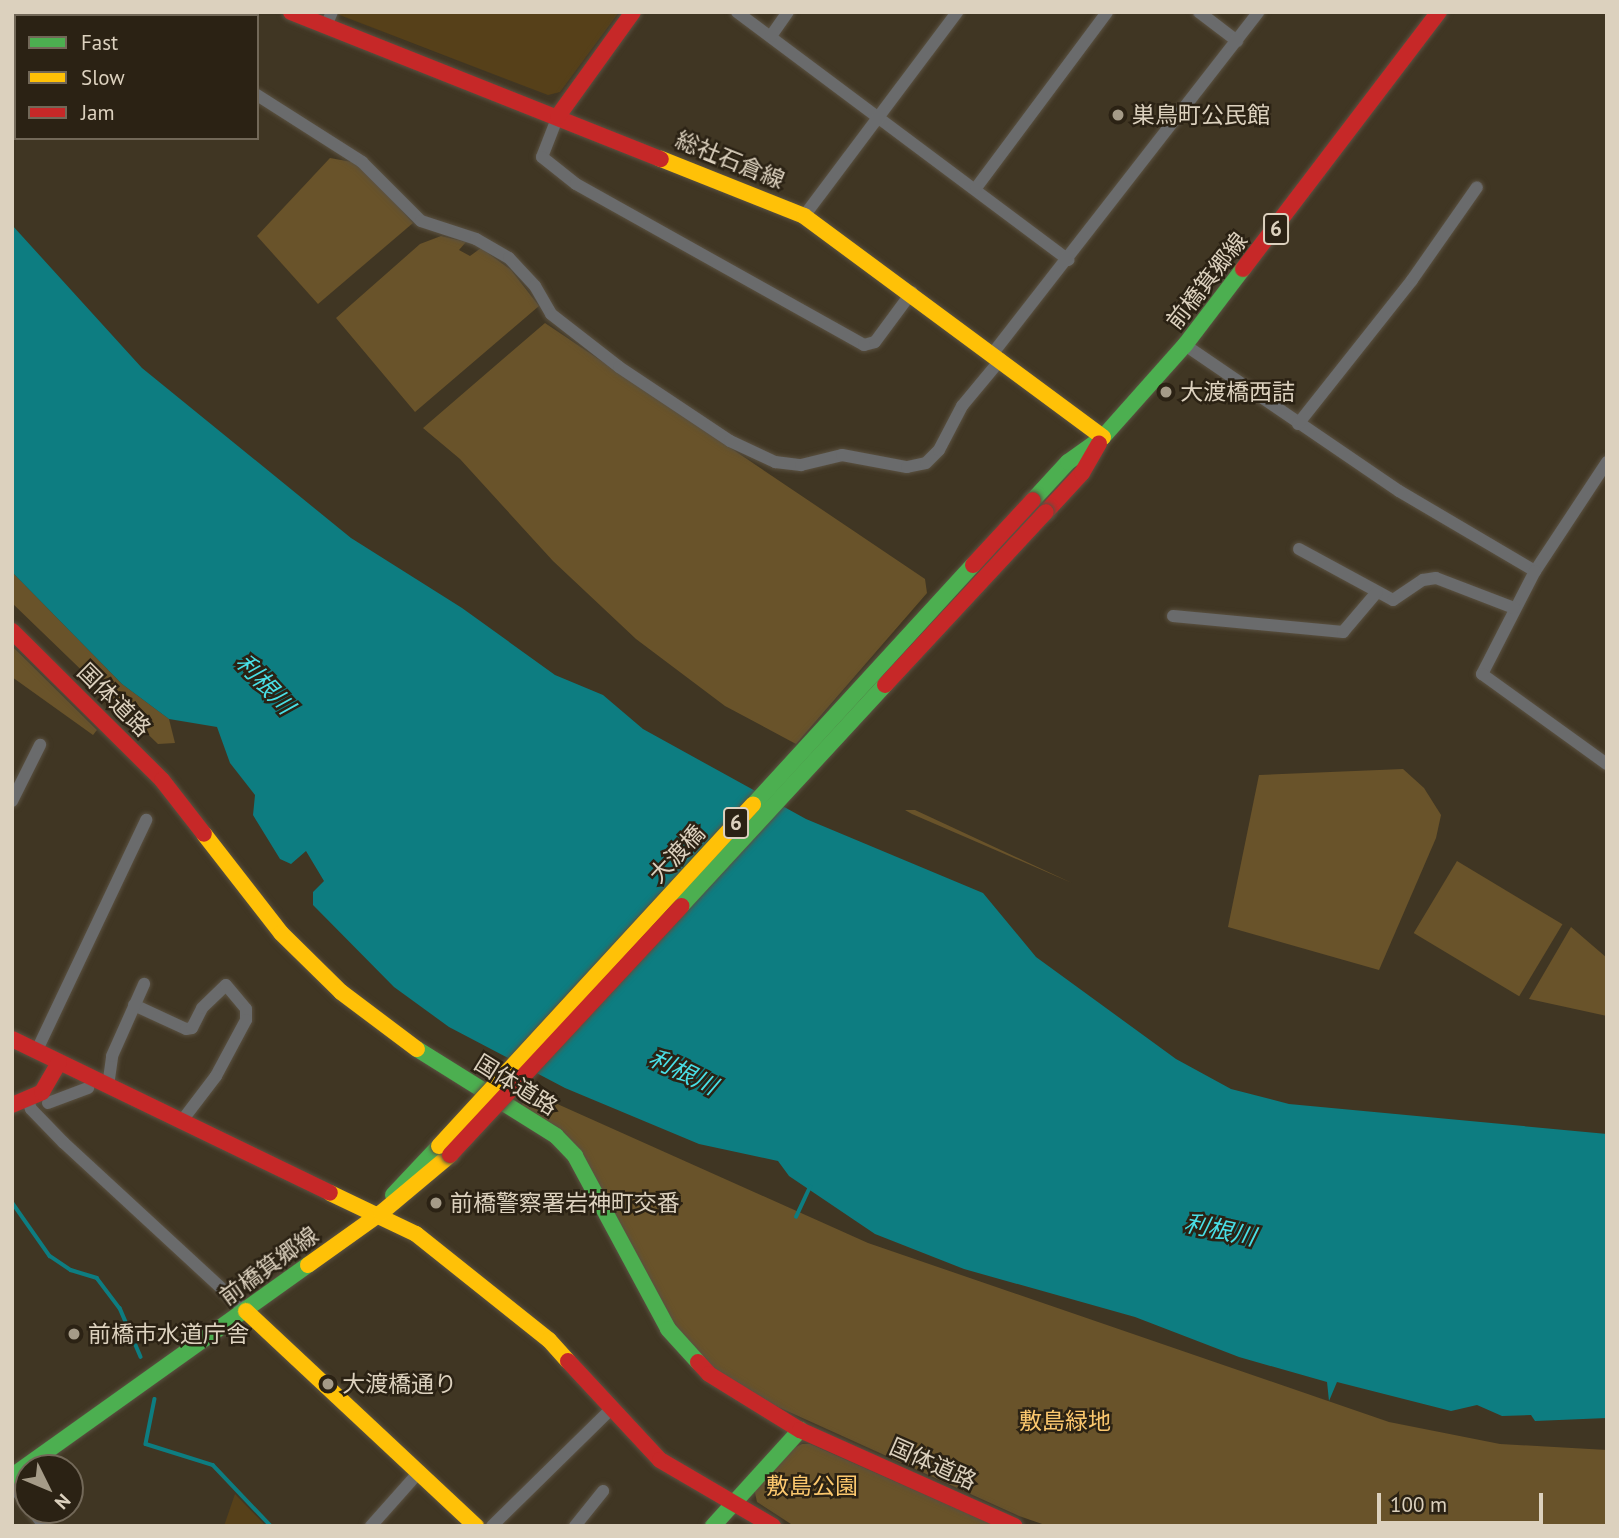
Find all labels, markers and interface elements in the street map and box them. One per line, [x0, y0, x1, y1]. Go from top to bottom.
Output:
legend [14, 14, 259, 140]
text: Fast [81, 29, 118, 56]
text: Slow [81, 64, 125, 91]
text: Jam [81, 99, 115, 126]
place label: 巣鳥町公民館 [1132, 101, 1270, 129]
marker: 巣鳥町公民館 [1110, 107, 1126, 123]
street label: 総社石倉線 [672, 126, 788, 194]
road number: 6 [1262, 212, 1290, 246]
street label: 前橋箕郷線 [1161, 227, 1253, 335]
place label: 大渡橋西詰 [1180, 378, 1295, 406]
marker: 大渡橋西詰 [1158, 384, 1174, 400]
water label: 利根川 [230, 648, 300, 720]
street label: 国体道路 [72, 658, 156, 742]
road number: 6 [722, 806, 750, 840]
street label: 大渡橋 [643, 819, 711, 889]
water label: 利根川 [644, 1043, 722, 1101]
street label: 国体道路 [470, 1049, 562, 1121]
place label: 前橋警察署岩神町交番 [450, 1189, 680, 1217]
marker: 前橋警察署岩神町交番 [428, 1195, 444, 1211]
water label: 利根川 [1182, 1208, 1258, 1252]
street label: 前橋箕郷線 [214, 1221, 324, 1311]
place label: 前橋市水道庁舎 [88, 1320, 249, 1348]
marker: 前橋市水道庁舎 [66, 1326, 82, 1342]
place label: 大渡橋通り [342, 1370, 457, 1398]
marker: 大渡橋通り [320, 1376, 336, 1392]
park label: 敷島緑地 [1019, 1407, 1111, 1435]
street label: 国体道路 [885, 1433, 981, 1495]
north arrow [14, 1454, 84, 1524]
park label: 敷島公園 [766, 1472, 858, 1500]
scale bar [1381, 1478, 1547, 1522]
text: N [50, 1489, 76, 1515]
text: 100 m [1390, 1491, 1447, 1518]

